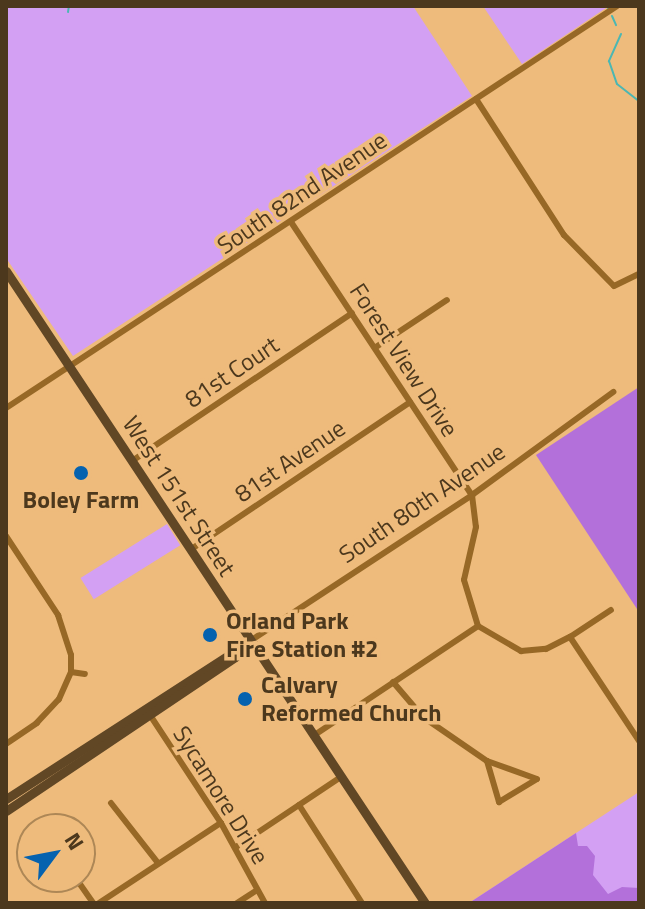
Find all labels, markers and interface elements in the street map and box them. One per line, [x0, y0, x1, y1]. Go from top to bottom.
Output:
street label: South 82nd Avenue [212, 126, 392, 260]
street label: Forest View Drive [344, 278, 464, 442]
street label: 81st Court [180, 330, 284, 414]
street label: West 151st Street [117, 411, 241, 581]
street label: 81st Avenue [229, 414, 351, 508]
street label: South 80th Avenue [334, 437, 510, 569]
marker: Boley Farm [72, 464, 90, 482]
place label: Boley Farm [23, 486, 139, 514]
place label: Orland Park Fire Station #2 [226, 607, 378, 663]
marker: Orland Park Fire Station #2 [201, 626, 219, 644]
place label: Calvary Reformed Church [261, 671, 441, 727]
marker: Calvary Reformed Church [236, 690, 254, 708]
street label: Sycamore Drive [167, 721, 275, 869]
north arrow [16, 813, 96, 893]
text: N [56, 826, 93, 857]

